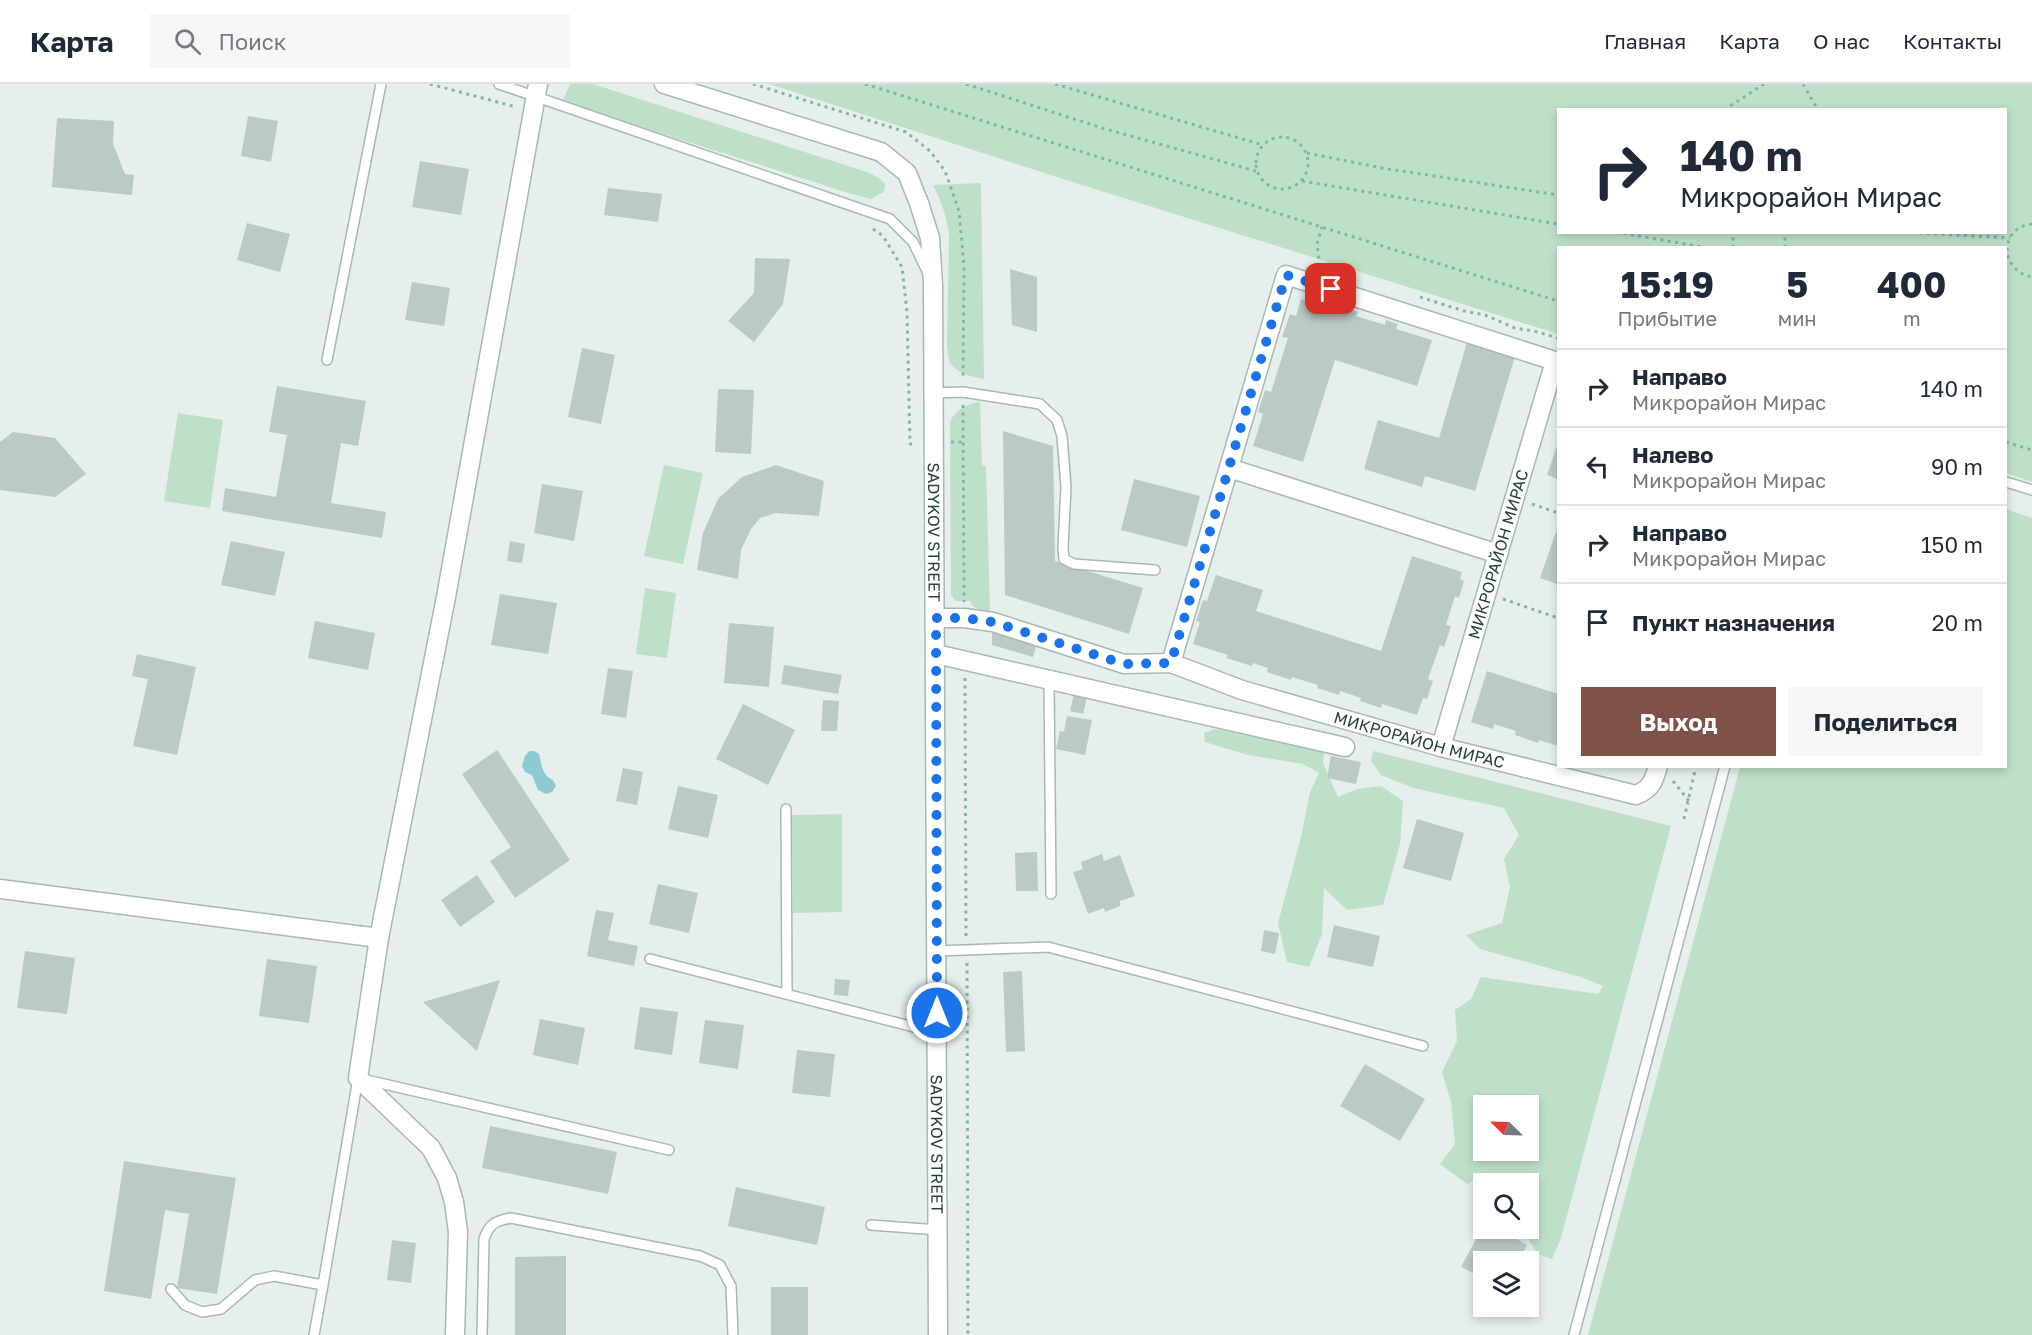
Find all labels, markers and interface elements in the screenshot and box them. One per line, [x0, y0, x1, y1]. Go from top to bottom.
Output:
search box [150, 14, 570, 68]
text: Карта [30, 25, 114, 58]
icon: search [171, 25, 204, 58]
text: Поиск [219, 28, 286, 55]
text: Главная [1604, 28, 1686, 54]
text: Карта [1719, 28, 1780, 54]
text: О нас [1813, 28, 1870, 54]
text: Контакты [1903, 28, 2002, 54]
text: 140 m [1680, 130, 1802, 180]
icon: right [1581, 132, 1659, 210]
text: Микрорайон Мирас [1680, 181, 1942, 213]
pin [1305, 263, 1356, 314]
text: 15:19 [1621, 263, 1714, 306]
text: 5 [1786, 263, 1808, 306]
text: 400 [1877, 263, 1946, 306]
icon: arrive [1314, 272, 1347, 305]
text: Прибытие [1618, 306, 1717, 330]
text: мин [1778, 306, 1817, 330]
text: m [1903, 306, 1921, 330]
text: Направо [1632, 363, 1727, 390]
icon: right [1581, 372, 1614, 405]
text: 140 m [1920, 375, 1983, 402]
text: Микрорайон Мирас [1632, 390, 1826, 414]
text: Налево [1632, 441, 1714, 468]
icon: left [1581, 450, 1614, 483]
text: 90 m [1931, 453, 1983, 480]
street label: SADYKOV STREET [924, 462, 945, 602]
street label: МИКРОРАЙОН МИРАС [1463, 467, 1532, 641]
text: Микрорайон Мирас [1632, 468, 1826, 492]
text: Направо [1632, 519, 1727, 546]
icon: right [1581, 528, 1614, 561]
text: 150 m [1921, 531, 1983, 558]
text: Микрорайон Мирас [1632, 546, 1826, 570]
icon: arrive [1581, 606, 1614, 639]
text: Пункт назначения [1632, 609, 1835, 636]
text: 20 m [1932, 609, 1983, 636]
button: Выход [1581, 687, 1776, 756]
button: Поделиться [1788, 687, 1983, 756]
street label: МИКРОРАЙОН МИРАС [1332, 707, 1507, 772]
position arrow [905, 981, 969, 1045]
street label: SADYKOV STREET [927, 1074, 947, 1214]
north arrow [1473, 1095, 1539, 1161]
map controls [1473, 1095, 1539, 1317]
button: search [1473, 1173, 1539, 1239]
button: layers [1473, 1251, 1539, 1317]

